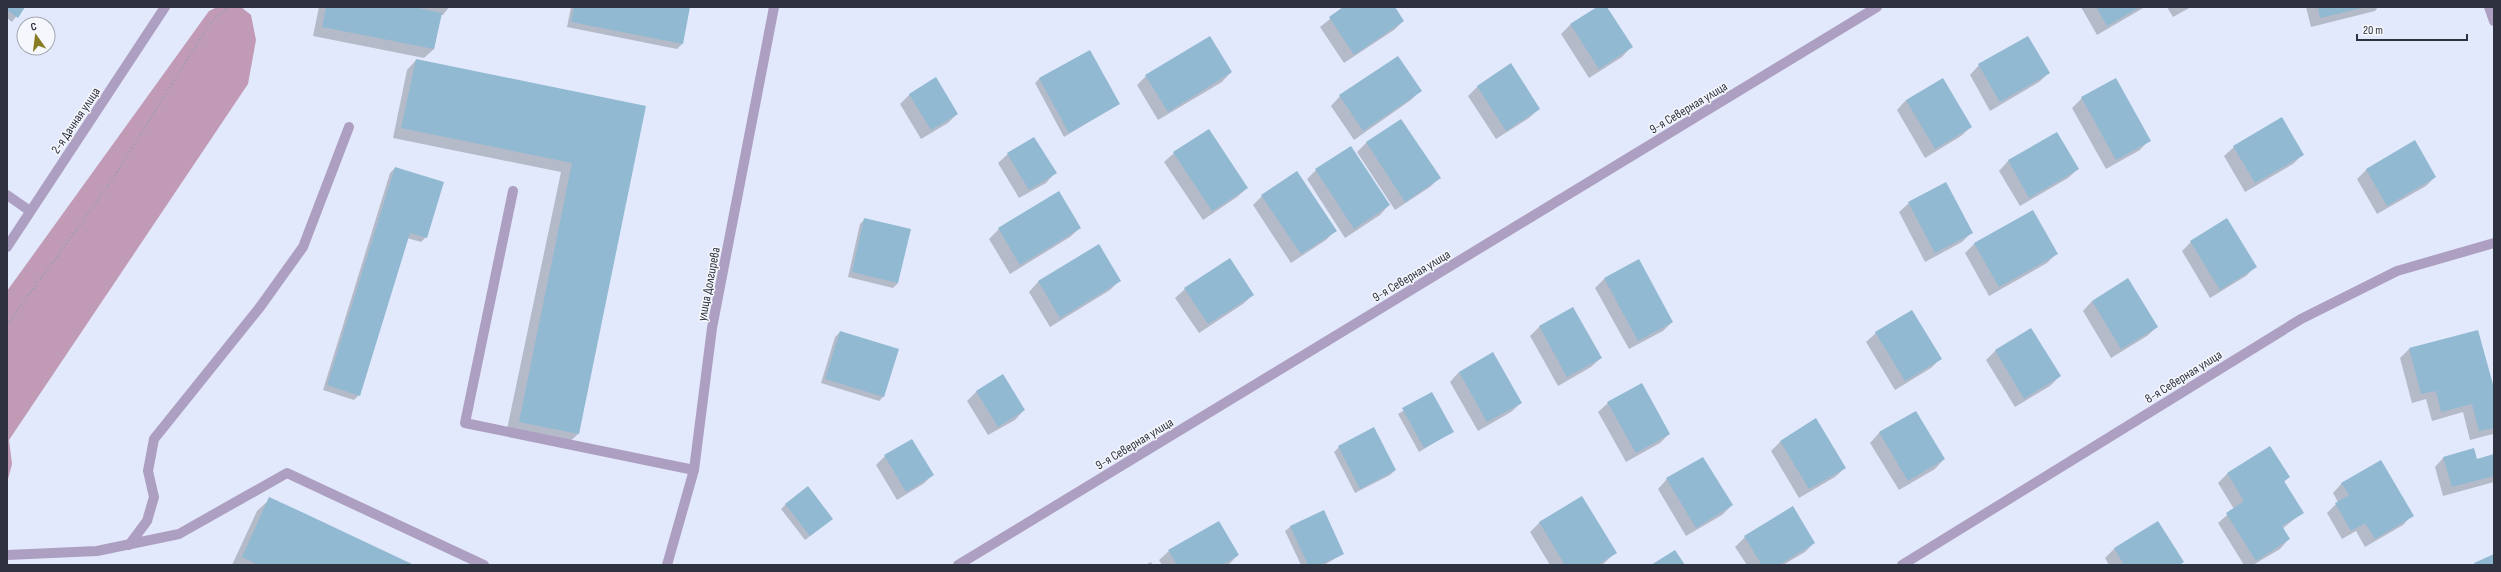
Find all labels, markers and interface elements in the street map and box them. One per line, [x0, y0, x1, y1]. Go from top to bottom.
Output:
north arrow [16, 16, 56, 56]
scale bar [2357, 16, 2467, 42]
text: С [29, 20, 38, 34]
text: 20 m [2363, 23, 2383, 38]
street label: 9-я Северная улица [1647, 78, 1730, 137]
street label: 2-я Дачная улица [48, 84, 104, 157]
street label: улица Долгирева [694, 246, 724, 322]
street label: 9-я Северная улица [1370, 246, 1453, 305]
street label: 8-я Северная улица [2142, 347, 2225, 407]
street label: 9-я Северная улица [1093, 414, 1176, 473]

